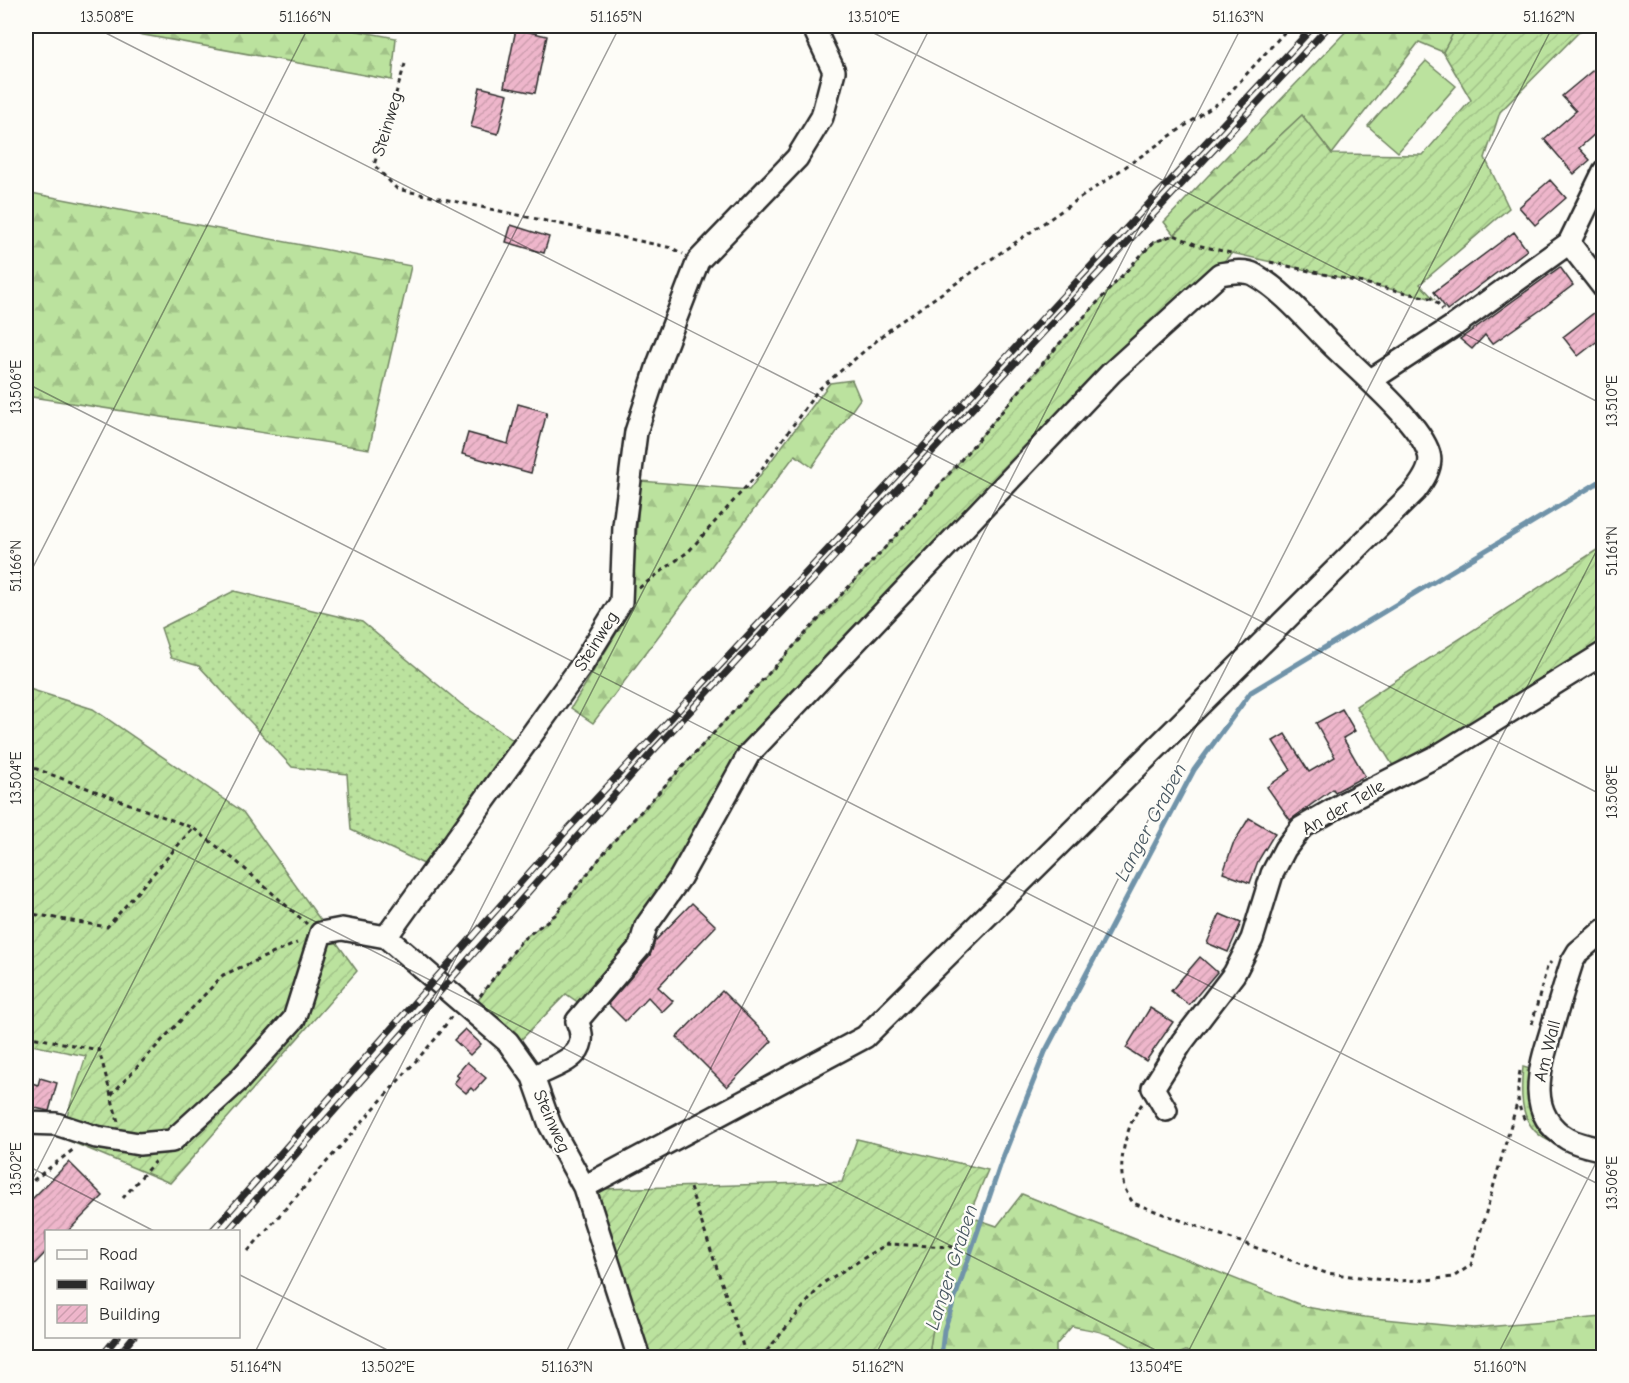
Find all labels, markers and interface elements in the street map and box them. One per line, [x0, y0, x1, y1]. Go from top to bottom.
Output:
text: 13.508°E [80, 8, 134, 26]
text: 51.166°N [279, 8, 331, 26]
text: 51.165°N [590, 8, 642, 26]
text: 13.510°E [848, 8, 900, 26]
text: 51.163°N [1212, 8, 1264, 26]
text: 51.162°N [1523, 8, 1575, 26]
street label: Steinweg [368, 89, 407, 159]
text: 13.506°E [7, 360, 25, 414]
text: 13.510°E [1603, 375, 1621, 427]
text: 51.161°N [1603, 526, 1621, 576]
text: 51.166°N [7, 540, 25, 592]
street label: Steinweg [570, 607, 623, 675]
text: 13.504°E [7, 751, 25, 805]
water label: Langer Graben [1110, 759, 1191, 885]
text: 13.508°E [1603, 765, 1621, 819]
street label: An der Telle [1298, 775, 1388, 840]
street label: Am Wall [1530, 1018, 1565, 1084]
street label: Steinweg [528, 1087, 575, 1156]
text: 13.502°E [7, 1142, 25, 1196]
text: 13.506°E [1603, 1156, 1621, 1210]
water label: Langer Graben [920, 1202, 983, 1333]
legend [45, 1230, 240, 1338]
text: Road [99, 1244, 138, 1265]
text: Railway [99, 1274, 156, 1295]
text: Building [99, 1304, 161, 1325]
text: 51.164°N [230, 1358, 282, 1376]
text: 13.502°E [361, 1358, 415, 1376]
text: 51.163°N [541, 1358, 593, 1376]
text: 51.162°N [852, 1358, 904, 1376]
text: 13.504°E [1129, 1358, 1183, 1376]
text: 51.160°N [1473, 1358, 1527, 1376]

